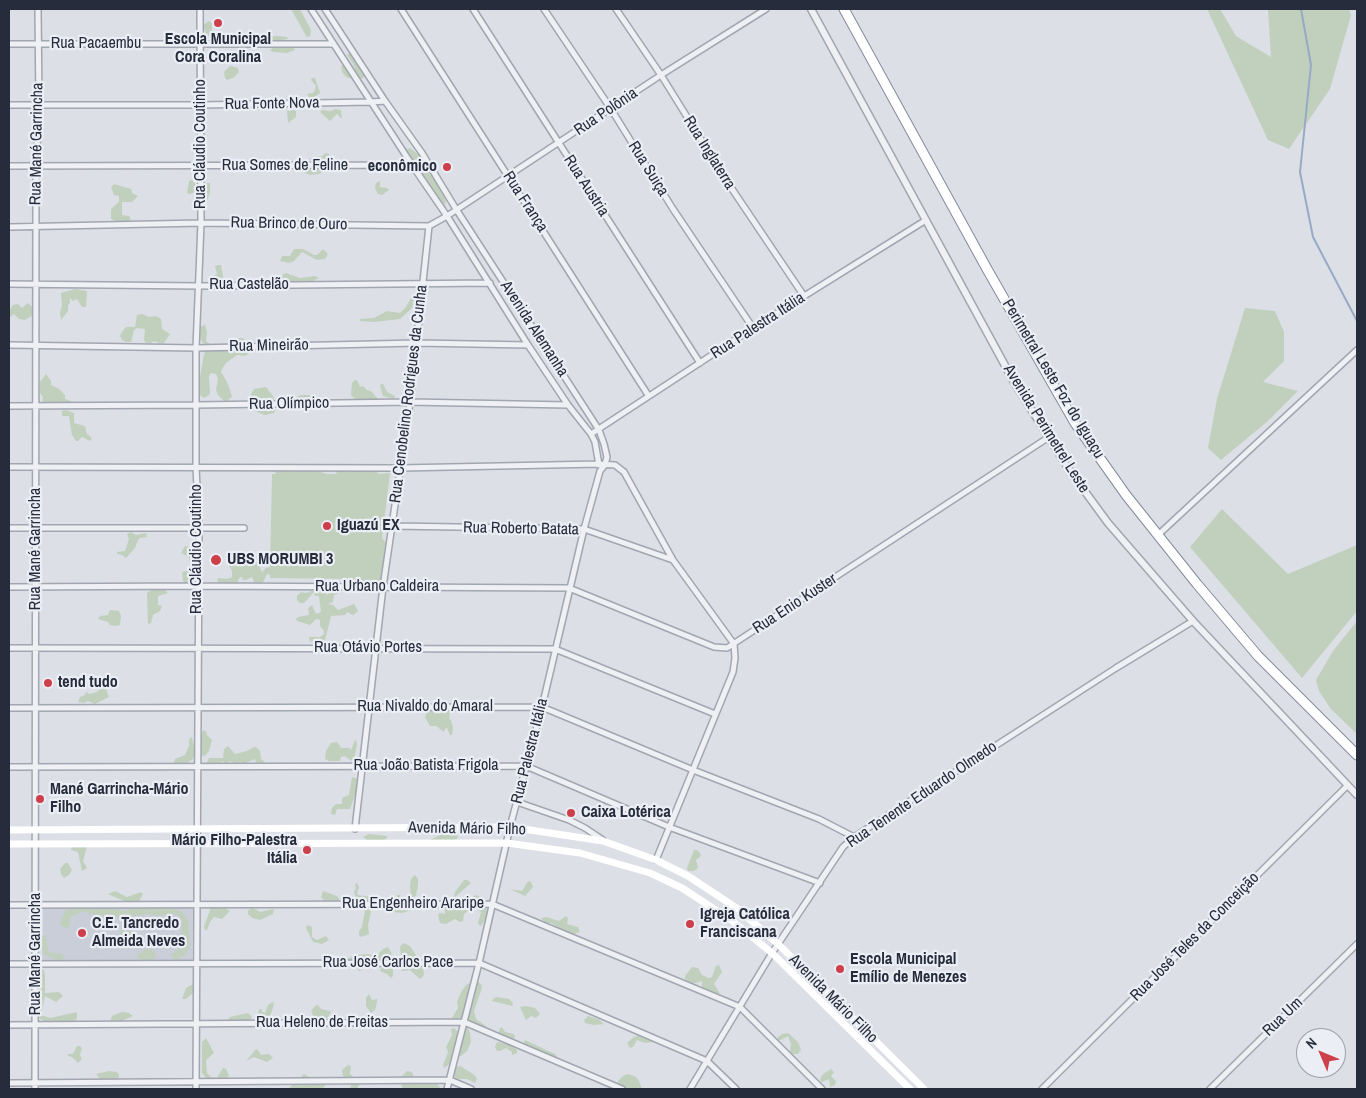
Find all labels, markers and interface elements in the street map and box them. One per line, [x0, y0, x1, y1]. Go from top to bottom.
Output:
marker: Escola Municipal Cora Coralina [212, 17, 224, 29]
place label: Escola Municipal Cora Coralina [165, 30, 271, 68]
street label: Rua Pacaembu [51, 34, 141, 54]
street label: Rua Cláudio Coutinho [191, 79, 211, 209]
street label: Rua Mané Garrincha [26, 83, 48, 205]
street label: Rua Polônia [571, 84, 641, 140]
street label: Rua Fonte Nova [224, 94, 320, 114]
street label: Rua Inglaterra [679, 113, 739, 193]
street label: Rua Suiça [624, 138, 672, 200]
street label: Rua Austria [559, 152, 613, 220]
street label: Rua Somes de Feline [222, 156, 348, 176]
place label: econômico [368, 157, 437, 177]
marker: econômico [441, 161, 453, 173]
street label: Rua França [498, 168, 552, 236]
street label: Rua Brinco de Ouro [230, 213, 348, 235]
street label: Rua Castelão [209, 275, 289, 295]
street label: Avenida Alemanha [496, 277, 572, 381]
street label: Rua Cenobelino Rodrigues da Cunha [386, 284, 432, 504]
street label: Rua Palestra Itália [708, 289, 808, 363]
street label: Perimetral Leste Foz do Iguaçu [998, 296, 1108, 462]
street label: Rua Mineirão [229, 336, 309, 356]
street label: Avenida Perimetrel Leste [999, 361, 1093, 497]
street label: Rua Olímpico [249, 394, 329, 414]
street label: Rua Cláudio Coutinho [187, 484, 207, 614]
street label: Rua Mané Garrincha [26, 488, 46, 610]
place label: Iguazú EX [337, 516, 400, 536]
street label: Rua Roberto Batata [463, 518, 579, 540]
marker: Iguazú EX [321, 520, 333, 532]
place label: UBS MORUMBI 3 [227, 550, 333, 570]
marker: UBS MORUMBI 3 [209, 553, 223, 567]
street label: Rua Enio Kuster [749, 570, 841, 638]
street label: Rua Urbano Caldeira [315, 577, 439, 597]
street label: Rua Otávio Portes [314, 638, 422, 658]
place label: tend tudo [58, 673, 118, 693]
marker: tend tudo [42, 677, 54, 689]
street label: Rua Palestra Itália [508, 696, 552, 806]
street label: Rua Nivaldo do Amaral [357, 697, 493, 717]
street label: Rua Tenente Eduardo Olmedo [843, 737, 1001, 853]
street label: Rua João Batista Frigola [353, 756, 499, 776]
place label: Mané Garrincha-Mário Filho [50, 780, 189, 818]
marker: Mané Garrincha-Mário Filho [34, 793, 46, 805]
place label: Caixa Lotérica [581, 803, 671, 823]
marker: Caixa Lotérica [565, 807, 577, 819]
street label: Avenida Mário Filho [408, 818, 526, 840]
place label: Mário Filho-Palestra Itália [172, 831, 297, 869]
marker: Mário Filho-Palestra Itália [301, 844, 313, 856]
street label: Rua José Teles da Conceição [1127, 869, 1263, 1005]
street label: Rua Mané Garrincha [26, 893, 46, 1015]
street label: Rua Engenheiro Araripe [342, 894, 484, 914]
place label: Igreja Católica Franciscana [700, 905, 790, 943]
place label: C.E. Tancredo Almeida Neves [92, 914, 185, 952]
marker: Igreja Católica Franciscana [684, 918, 696, 930]
marker: C.E. Tancredo Almeida Neves [76, 927, 88, 939]
place label: Escola Municipal Emílio de Menezes [850, 950, 967, 988]
street label: Avenida Mário Filho [785, 951, 881, 1047]
street label: Rua José Carlos Pace [323, 953, 453, 973]
marker: Escola Municipal Emílio de Menezes [834, 963, 846, 975]
street label: Rua Um [1259, 993, 1307, 1041]
street label: Rua Heleno de Freitas [256, 1013, 388, 1033]
north arrow [1296, 1028, 1346, 1078]
text: N [1302, 1034, 1320, 1052]

